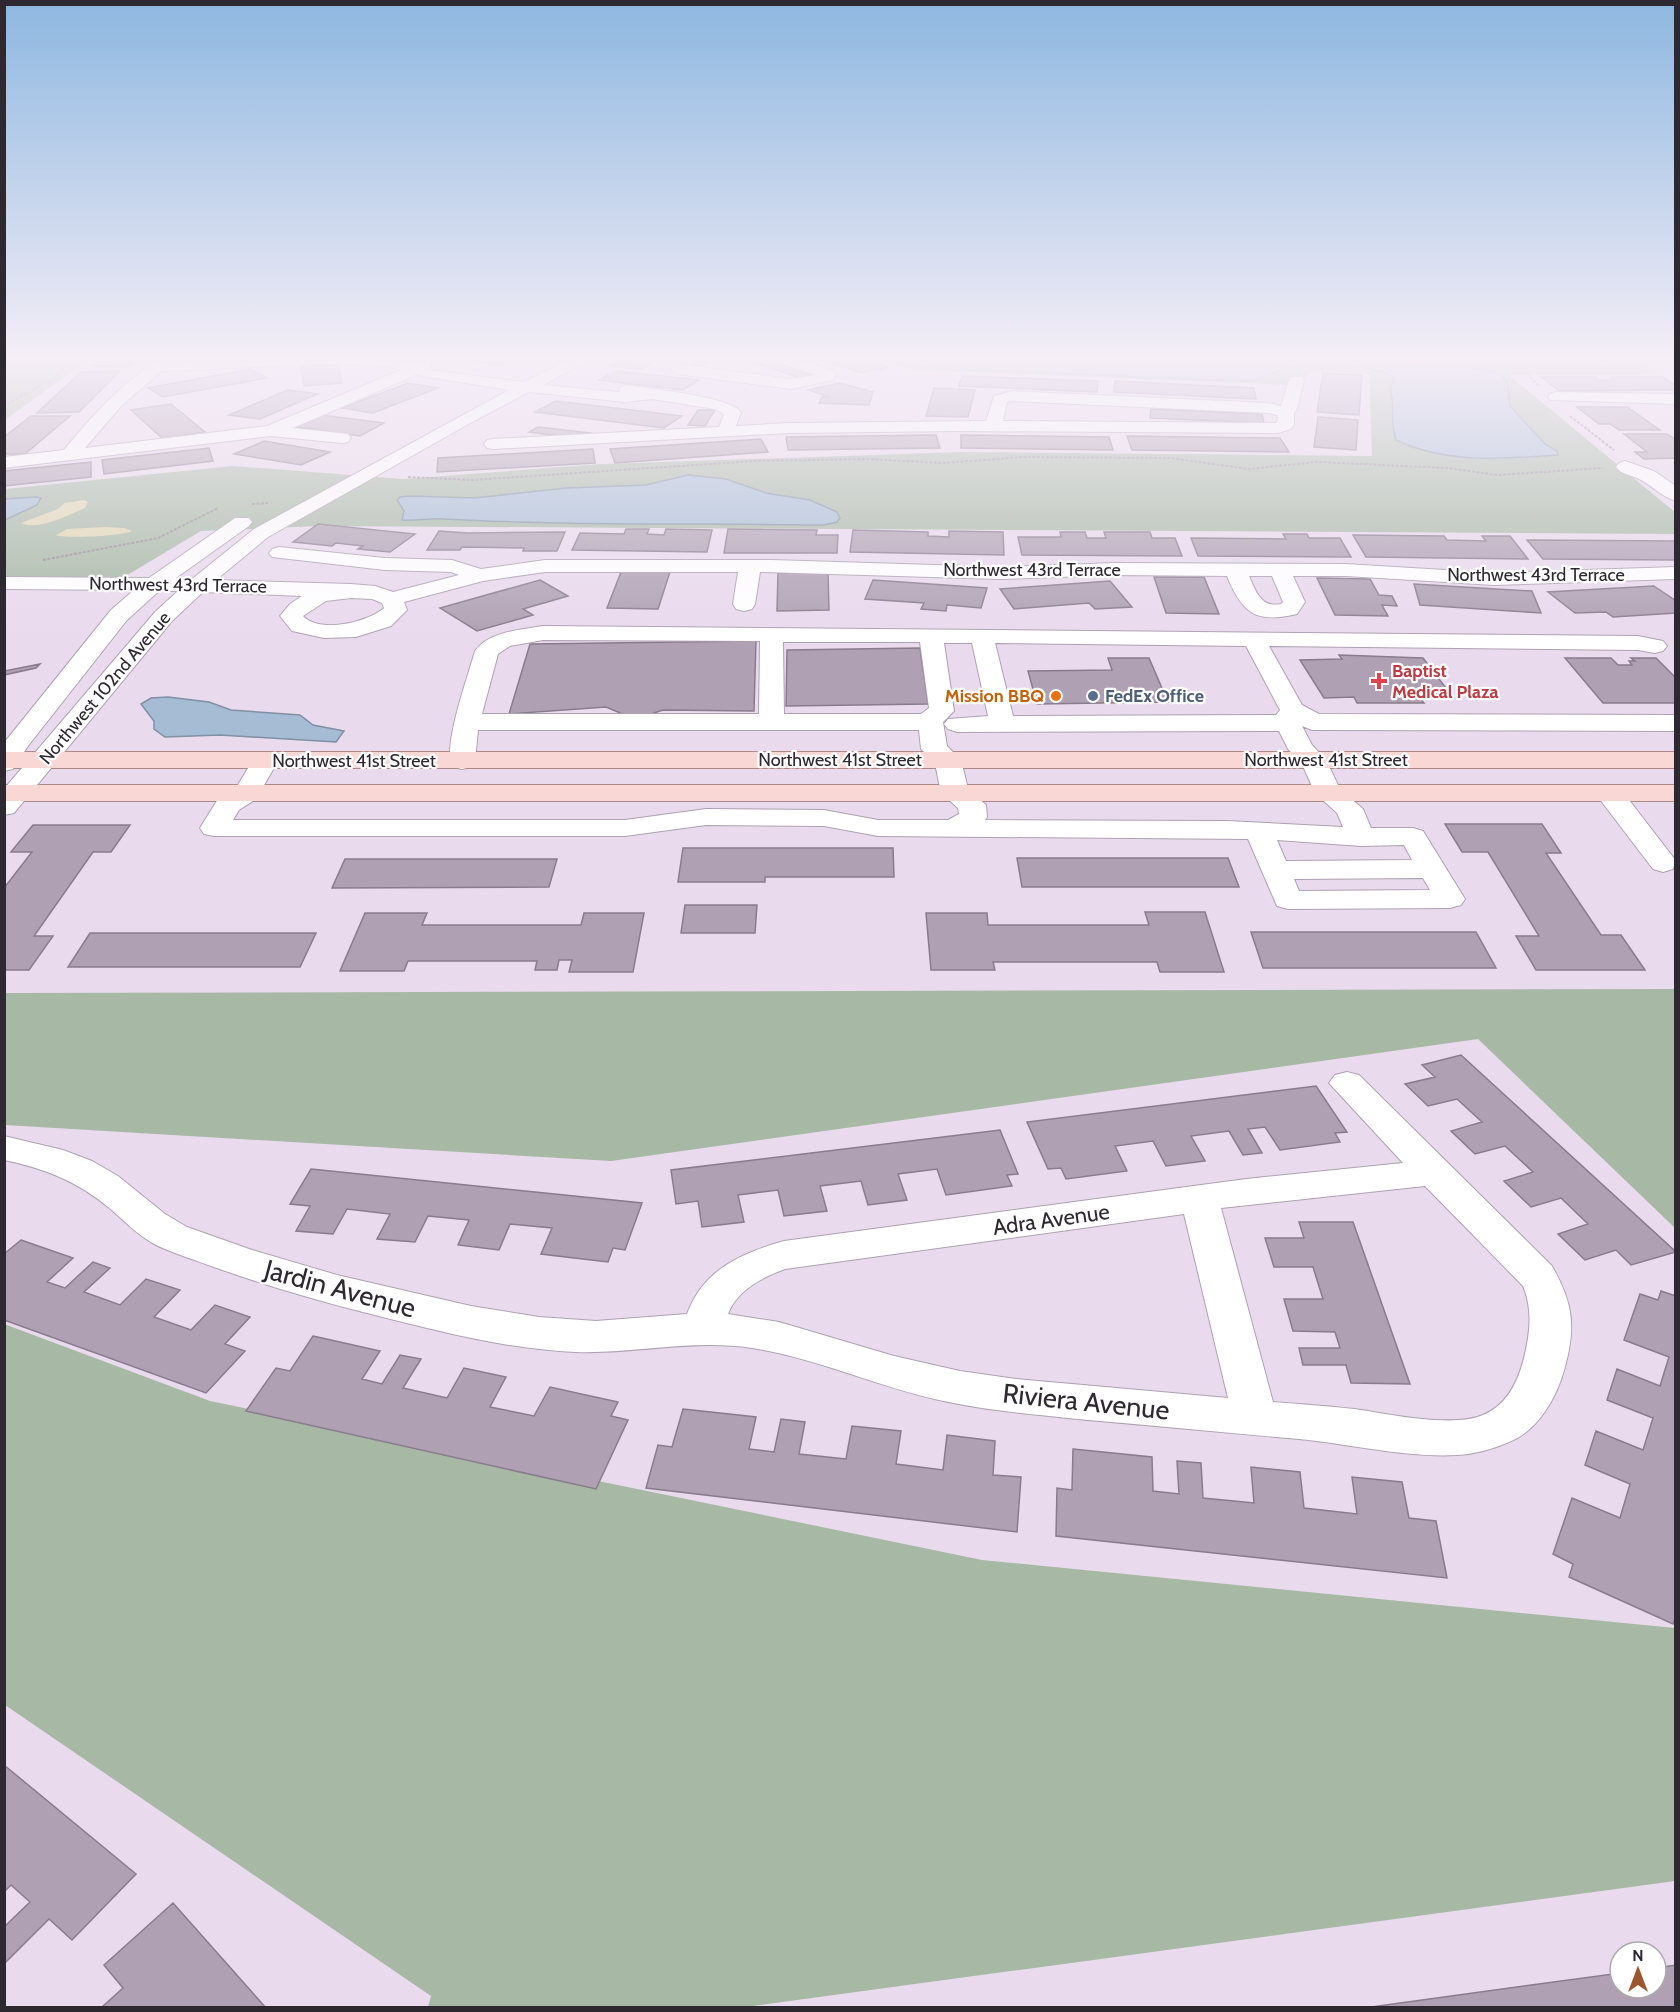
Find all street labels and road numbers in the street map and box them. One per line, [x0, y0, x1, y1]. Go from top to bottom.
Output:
street label: Northwest 43rd Terrace [943, 559, 1121, 581]
street label: Northwest 43rd Terrace [1447, 564, 1625, 586]
street label: Northwest 43rd Terrace [89, 572, 267, 598]
street label: Northwest 102nd Avenue [35, 607, 175, 769]
street label: Northwest 41st Street [758, 749, 922, 771]
street label: Northwest 41st Street [1244, 749, 1408, 771]
street label: Northwest 41st Street [272, 750, 436, 772]
street label: Adra Avenue [991, 1198, 1111, 1241]
street label: Jardin Avenue [260, 1252, 420, 1325]
street label: Riviera Avenue [1001, 1376, 1171, 1427]

